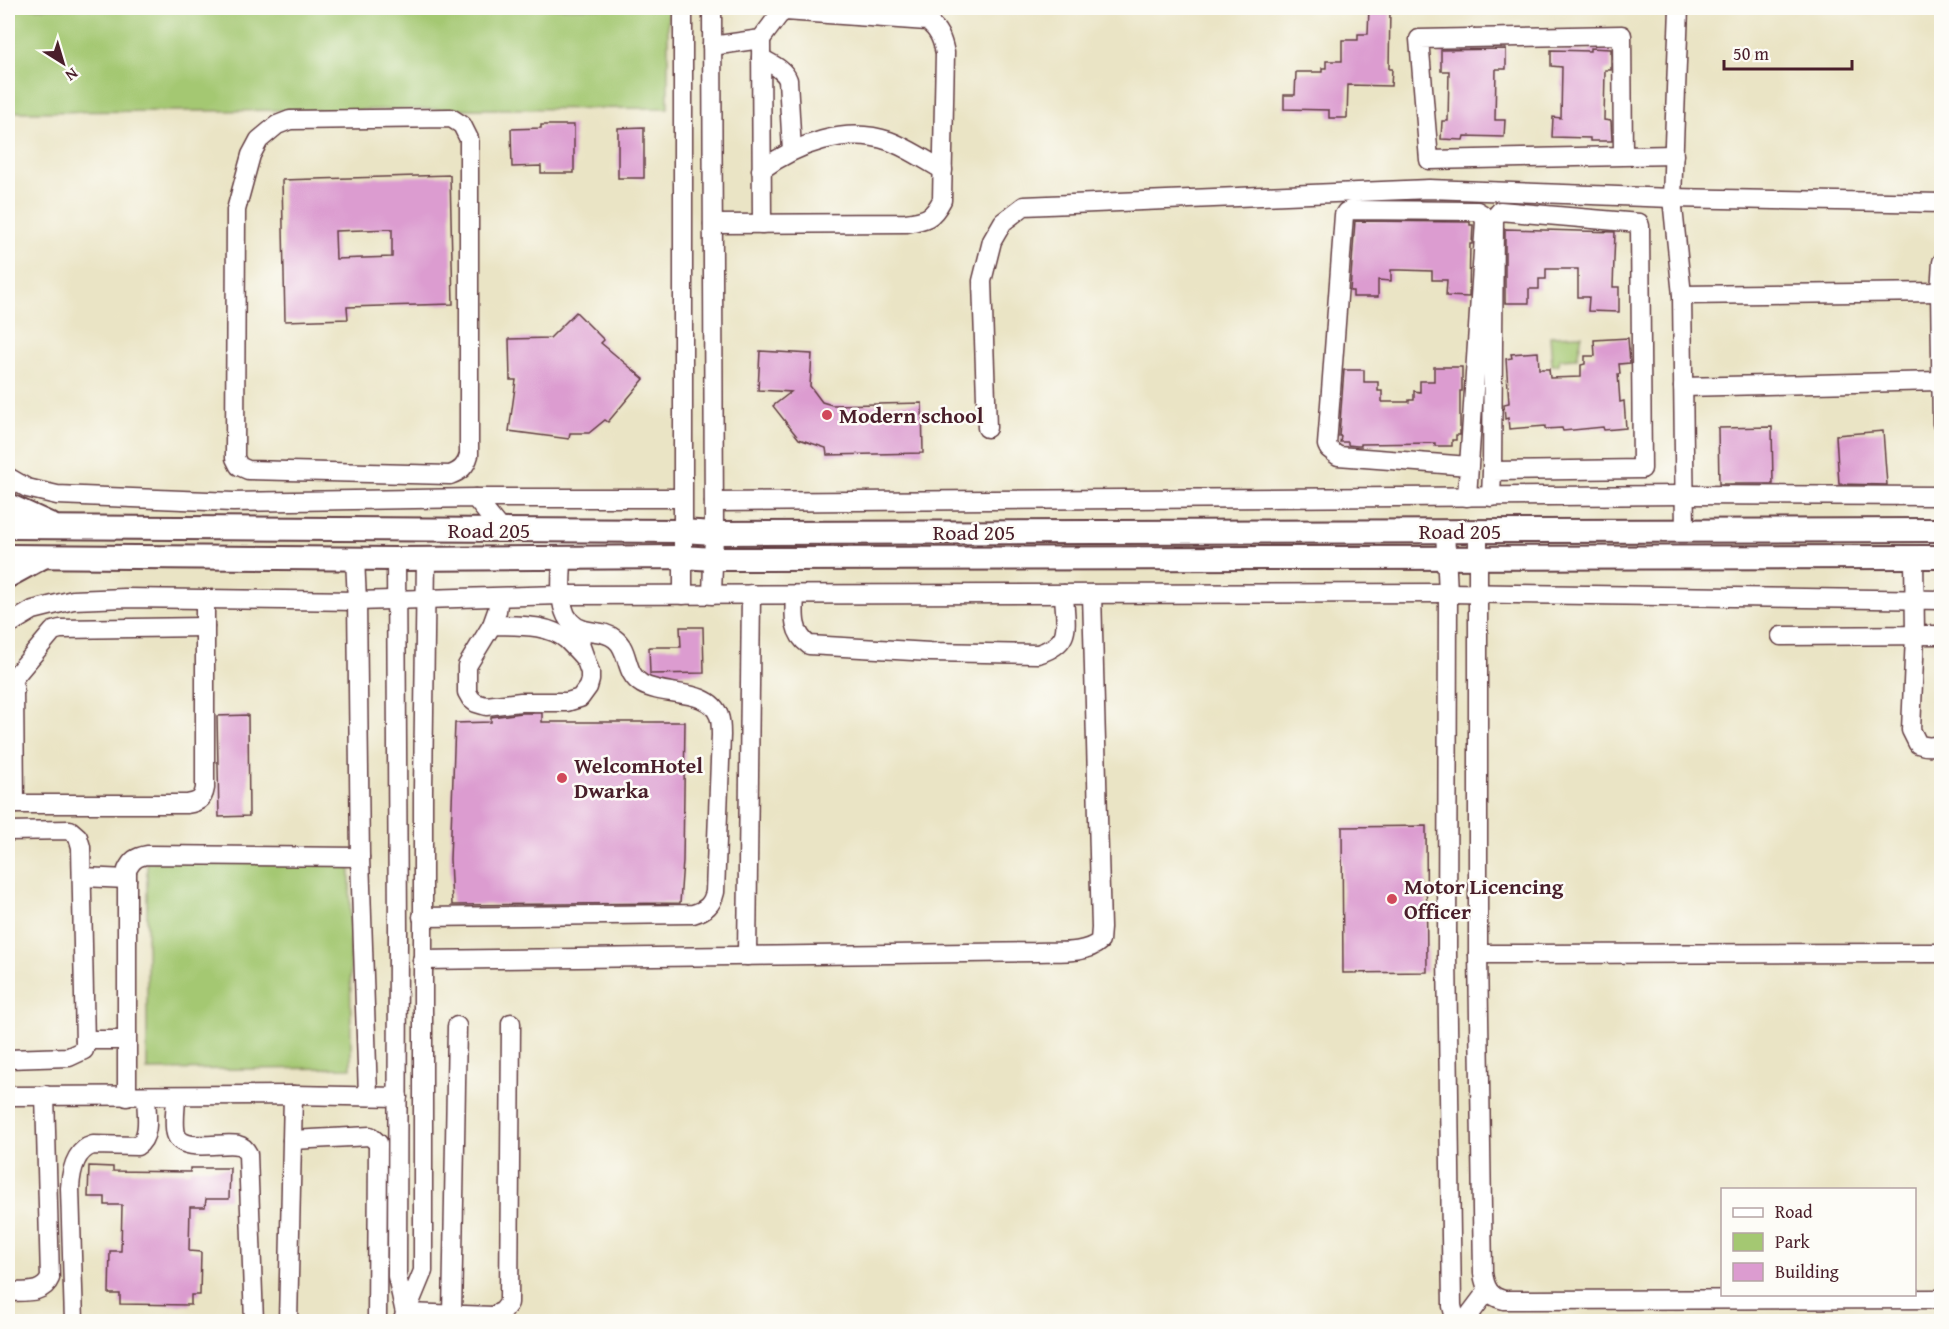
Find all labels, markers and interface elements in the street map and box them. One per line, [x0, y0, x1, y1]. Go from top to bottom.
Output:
north arrow [33, 33, 93, 93]
scale bar [1724, 33, 1852, 71]
text: 50 m [1733, 40, 1769, 67]
text: N [60, 62, 84, 88]
place label: Modern school [839, 399, 984, 431]
marker: Modern school [820, 408, 834, 422]
street label: Road 205 [448, 514, 530, 546]
street label: Road 205 [1419, 515, 1501, 547]
street label: Road 205 [933, 516, 1015, 548]
place label: WelcomHotel Dwarka [574, 749, 703, 806]
marker: WelcomHotel Dwarka [555, 771, 569, 785]
place label: Motor Licencing Officer [1404, 870, 1564, 927]
marker: Motor Licencing Officer [1385, 892, 1399, 906]
legend [1721, 1188, 1916, 1296]
text: Road [1775, 1198, 1813, 1225]
text: Park [1775, 1228, 1811, 1255]
text: Building [1775, 1258, 1839, 1285]

